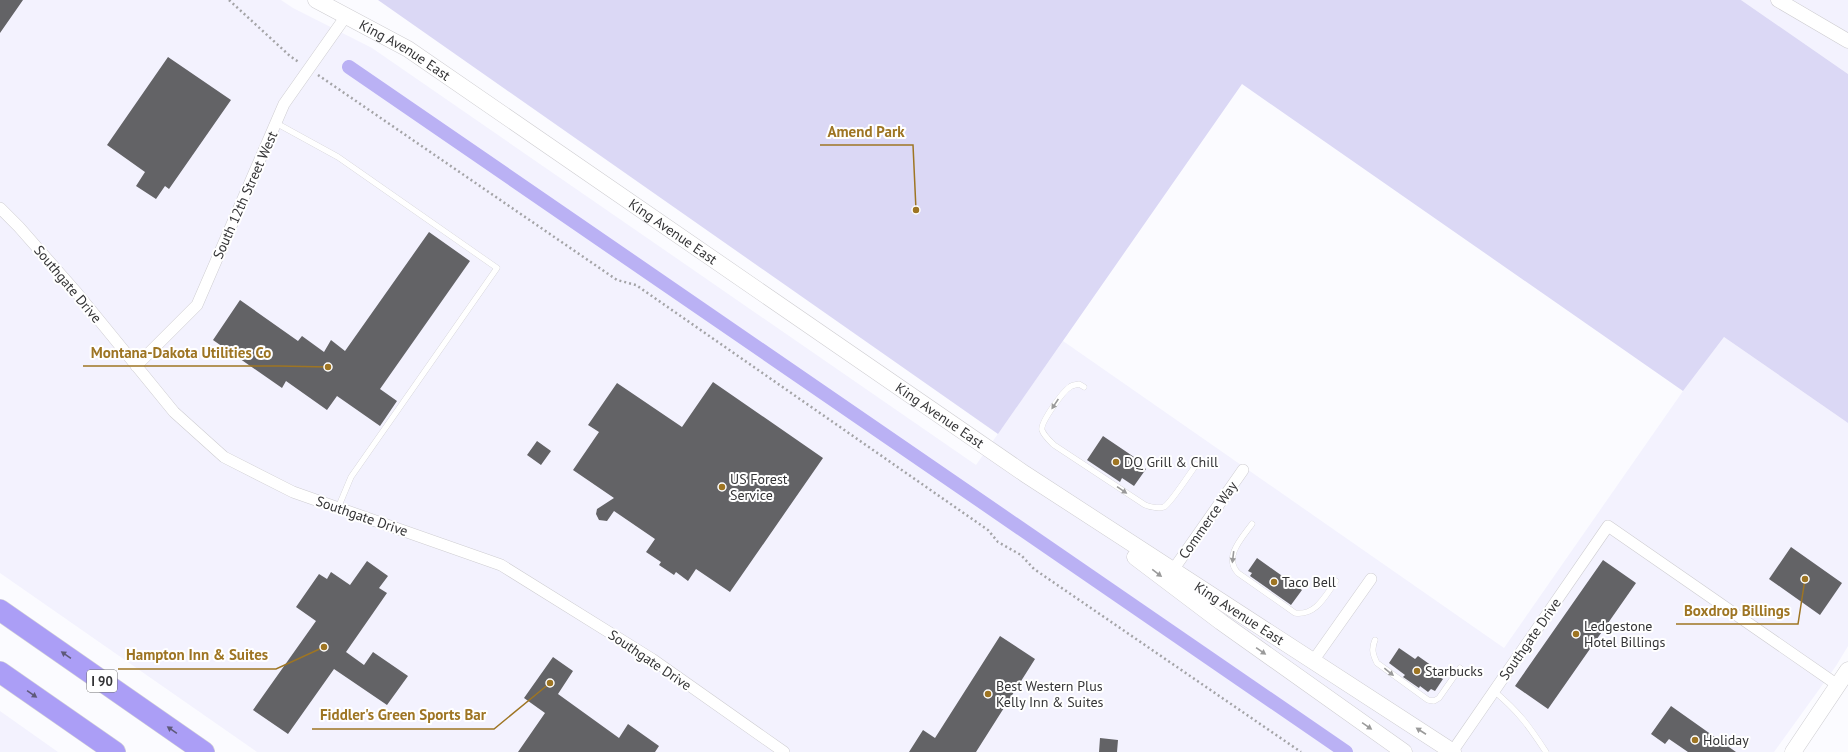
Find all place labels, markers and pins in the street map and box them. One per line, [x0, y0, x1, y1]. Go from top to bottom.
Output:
callout: Amend Park [820, 118, 913, 145]
callout: Montana-Dakota Utilities Co [83, 339, 279, 366]
place label: DQ Grill & Chill [1124, 453, 1218, 471]
marker: DQ Grill & Chill [1111, 457, 1121, 467]
place label: US Forest Service [730, 470, 788, 504]
marker: US Forest Service [717, 482, 727, 492]
place label: Taco Bell [1282, 573, 1336, 591]
marker: Taco Bell [1269, 577, 1279, 587]
callout: Boxdrop Billings [1676, 597, 1798, 624]
place label: Ledgestone Hotel Billings [1584, 617, 1665, 651]
marker: Ledgestone Hotel Billings [1571, 629, 1581, 639]
callout: Hampton Inn & Suites [118, 642, 276, 669]
place label: Starbucks [1425, 662, 1483, 680]
marker: Starbucks [1412, 666, 1422, 676]
place label: Best Western Plus Kelly Inn & Suites [996, 677, 1104, 711]
marker: Best Western Plus Kelly Inn & Suites [983, 689, 993, 699]
callout: Fiddler's Green Sports Bar [312, 702, 494, 729]
place label: Holiday [1703, 731, 1749, 749]
marker: Holiday [1690, 735, 1700, 745]

